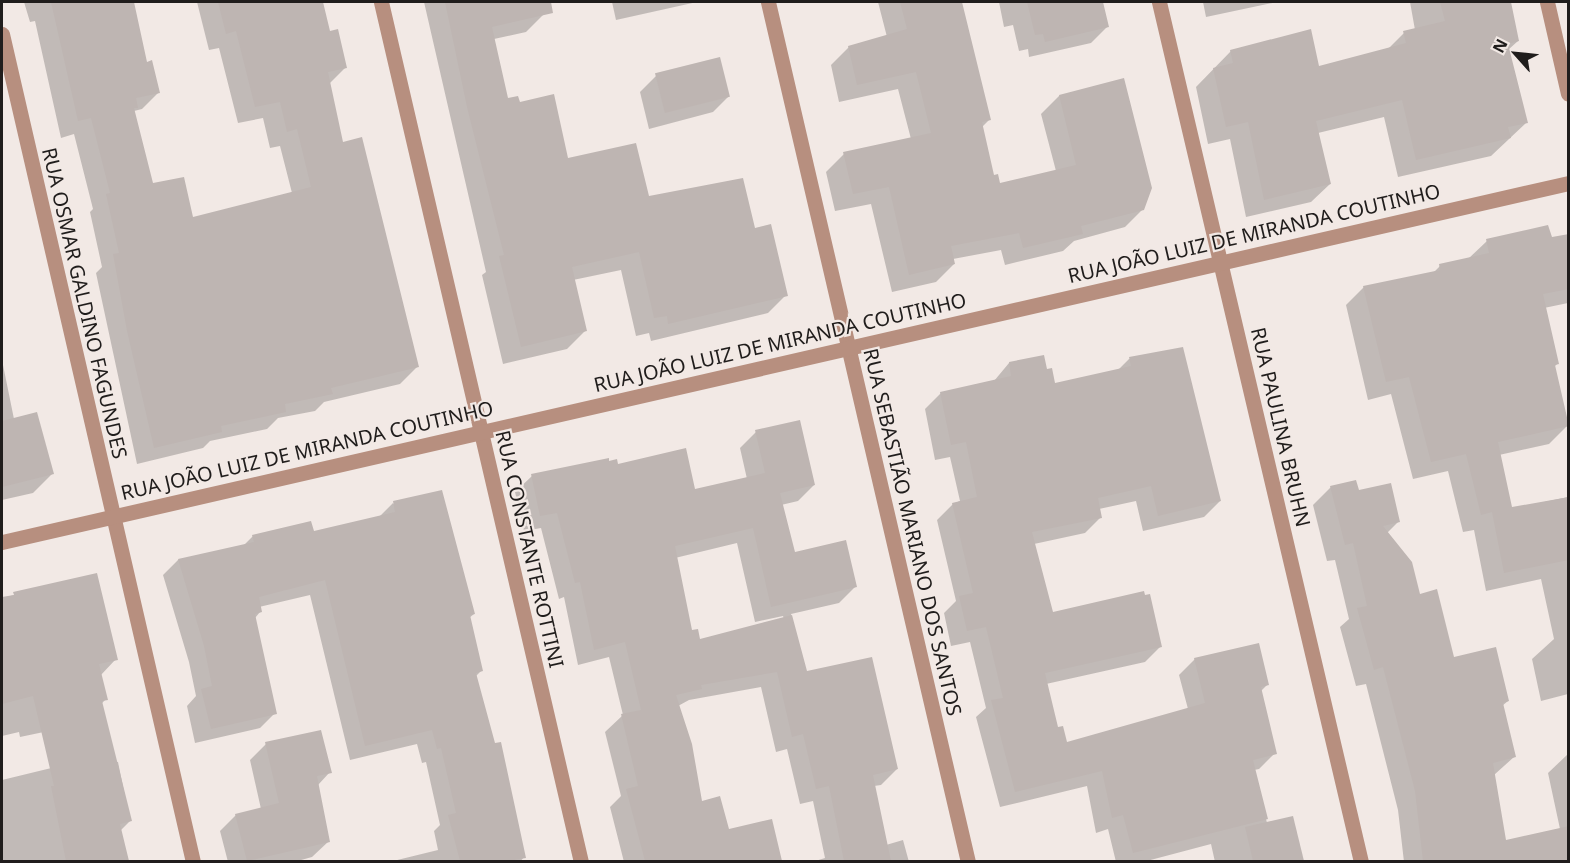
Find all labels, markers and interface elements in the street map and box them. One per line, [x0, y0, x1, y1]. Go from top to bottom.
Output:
north arrow [1486, 24, 1546, 84]
text: N [1487, 35, 1513, 57]
street label: RUA OSMAR GALDINO FAGUNDES [37, 145, 133, 461]
street label: RUA JOÃO LUIZ DE MIRANDA COUTINHO [1065, 178, 1443, 288]
street label: RUA JOÃO LUIZ DE MIRANDA COUTINHO [591, 287, 969, 397]
street label: RUA PAULINA BRUHN [1246, 325, 1316, 529]
street label: RUA SEBASTIÃO MARIANO DOS SANTOS [859, 346, 967, 718]
street label: RUA JOÃO LUIZ DE MIRANDA COUTINHO [118, 395, 496, 505]
street label: RUA CONSTANTE ROTTINI [491, 428, 569, 670]

